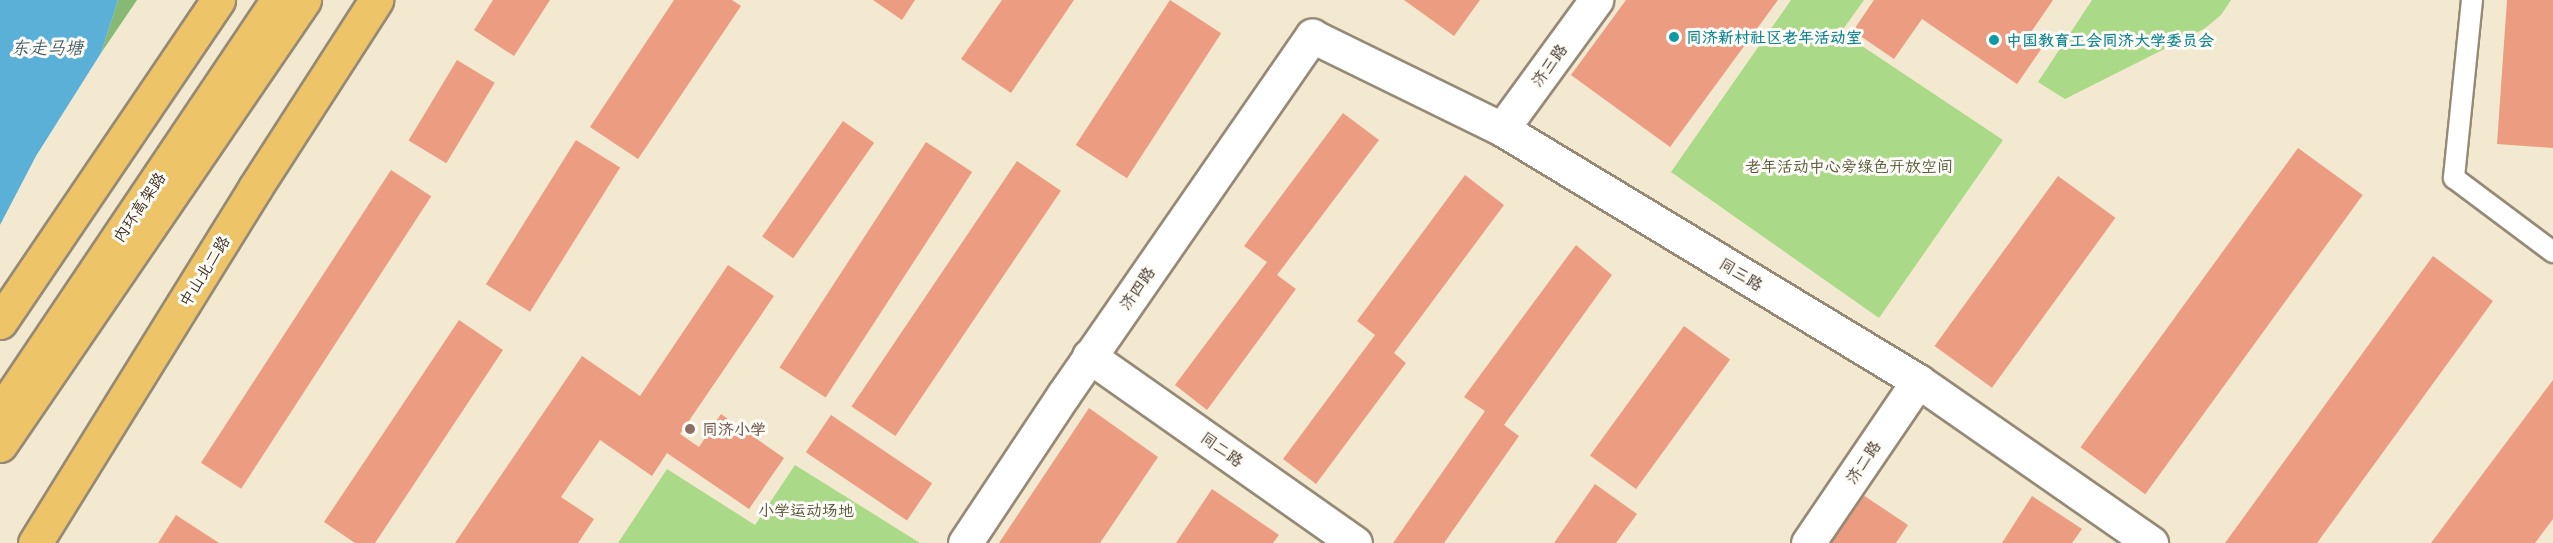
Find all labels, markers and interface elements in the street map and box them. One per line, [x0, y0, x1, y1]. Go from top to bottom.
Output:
place label: 同济新村社区老年活动室 [1686, 27, 1862, 47]
marker: 同济新村社区老年活动室 [1667, 30, 1681, 44]
place label: 中国教育工会同济大学委员会 [2006, 30, 2214, 50]
marker: 中国教育工会同济大学委员会 [1987, 33, 2001, 47]
water label: 东走马塘 [11, 37, 83, 59]
street label: 济三路 [1527, 40, 1571, 90]
park label: 老年活动中心旁绿色开放空间 [1745, 156, 1953, 176]
street label: 内环高架路 [109, 168, 169, 246]
street label: 中山北二路 [175, 232, 233, 310]
street label: 同三路 [1715, 253, 1767, 295]
street label: 济四路 [1115, 263, 1159, 313]
place label: 同济小学 [702, 419, 766, 439]
marker: 同济小学 [683, 422, 697, 436]
street label: 同二路 [1197, 427, 1247, 471]
street label: 济二路 [1842, 437, 1884, 487]
park label: 小学运动场地 [758, 500, 854, 520]

